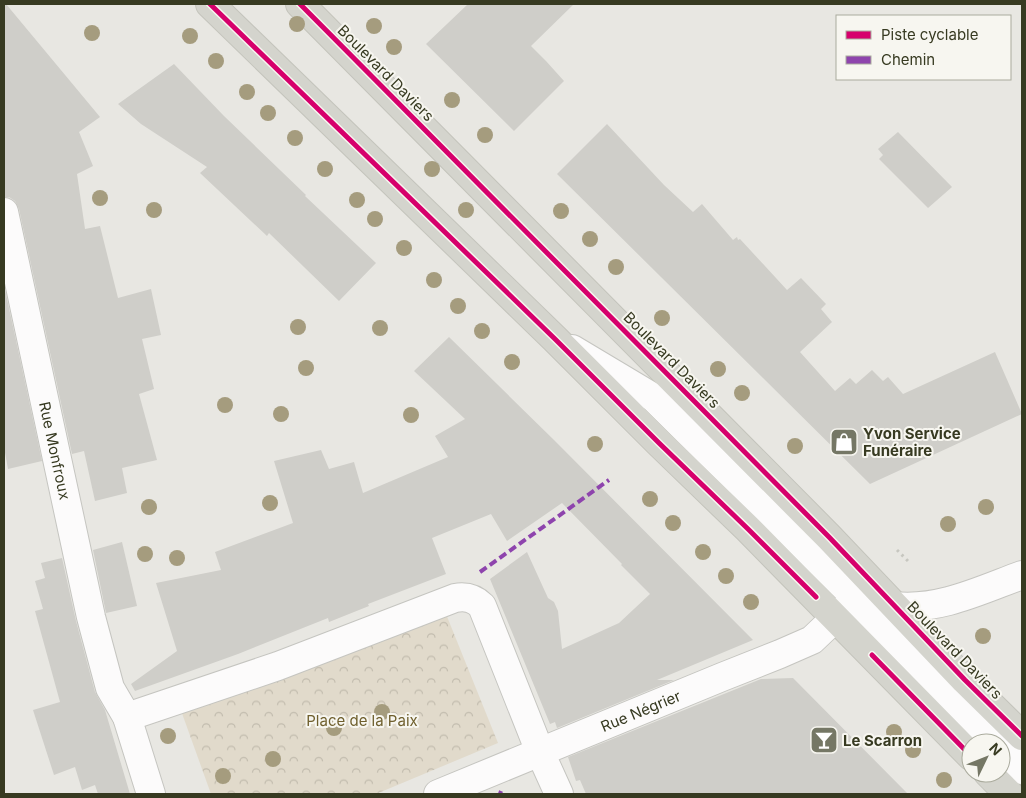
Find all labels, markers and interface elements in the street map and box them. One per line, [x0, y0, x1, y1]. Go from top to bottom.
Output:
legend [836, 15, 1011, 80]
street label: Boulevard Daviers [334, 21, 438, 125]
text: Piste cyclable [881, 25, 978, 44]
text: Chemin [881, 50, 935, 69]
street label: Boulevard Daviers [620, 308, 724, 412]
street label: Rue Monfroux [35, 400, 75, 501]
place label: Yvon Service Funéraire [863, 424, 961, 460]
shop icon: Yvon Service Funéraire [829, 427, 859, 457]
street label: Boulevard Daviers [903, 597, 1007, 703]
street label: Rue Négrier [598, 686, 684, 735]
park label: Place de la Paix [306, 711, 418, 730]
bar icon: Le Scarron [809, 725, 839, 755]
place label: Le Scarron [843, 731, 922, 750]
north arrow [961, 733, 1011, 783]
text: N [986, 739, 1006, 758]

